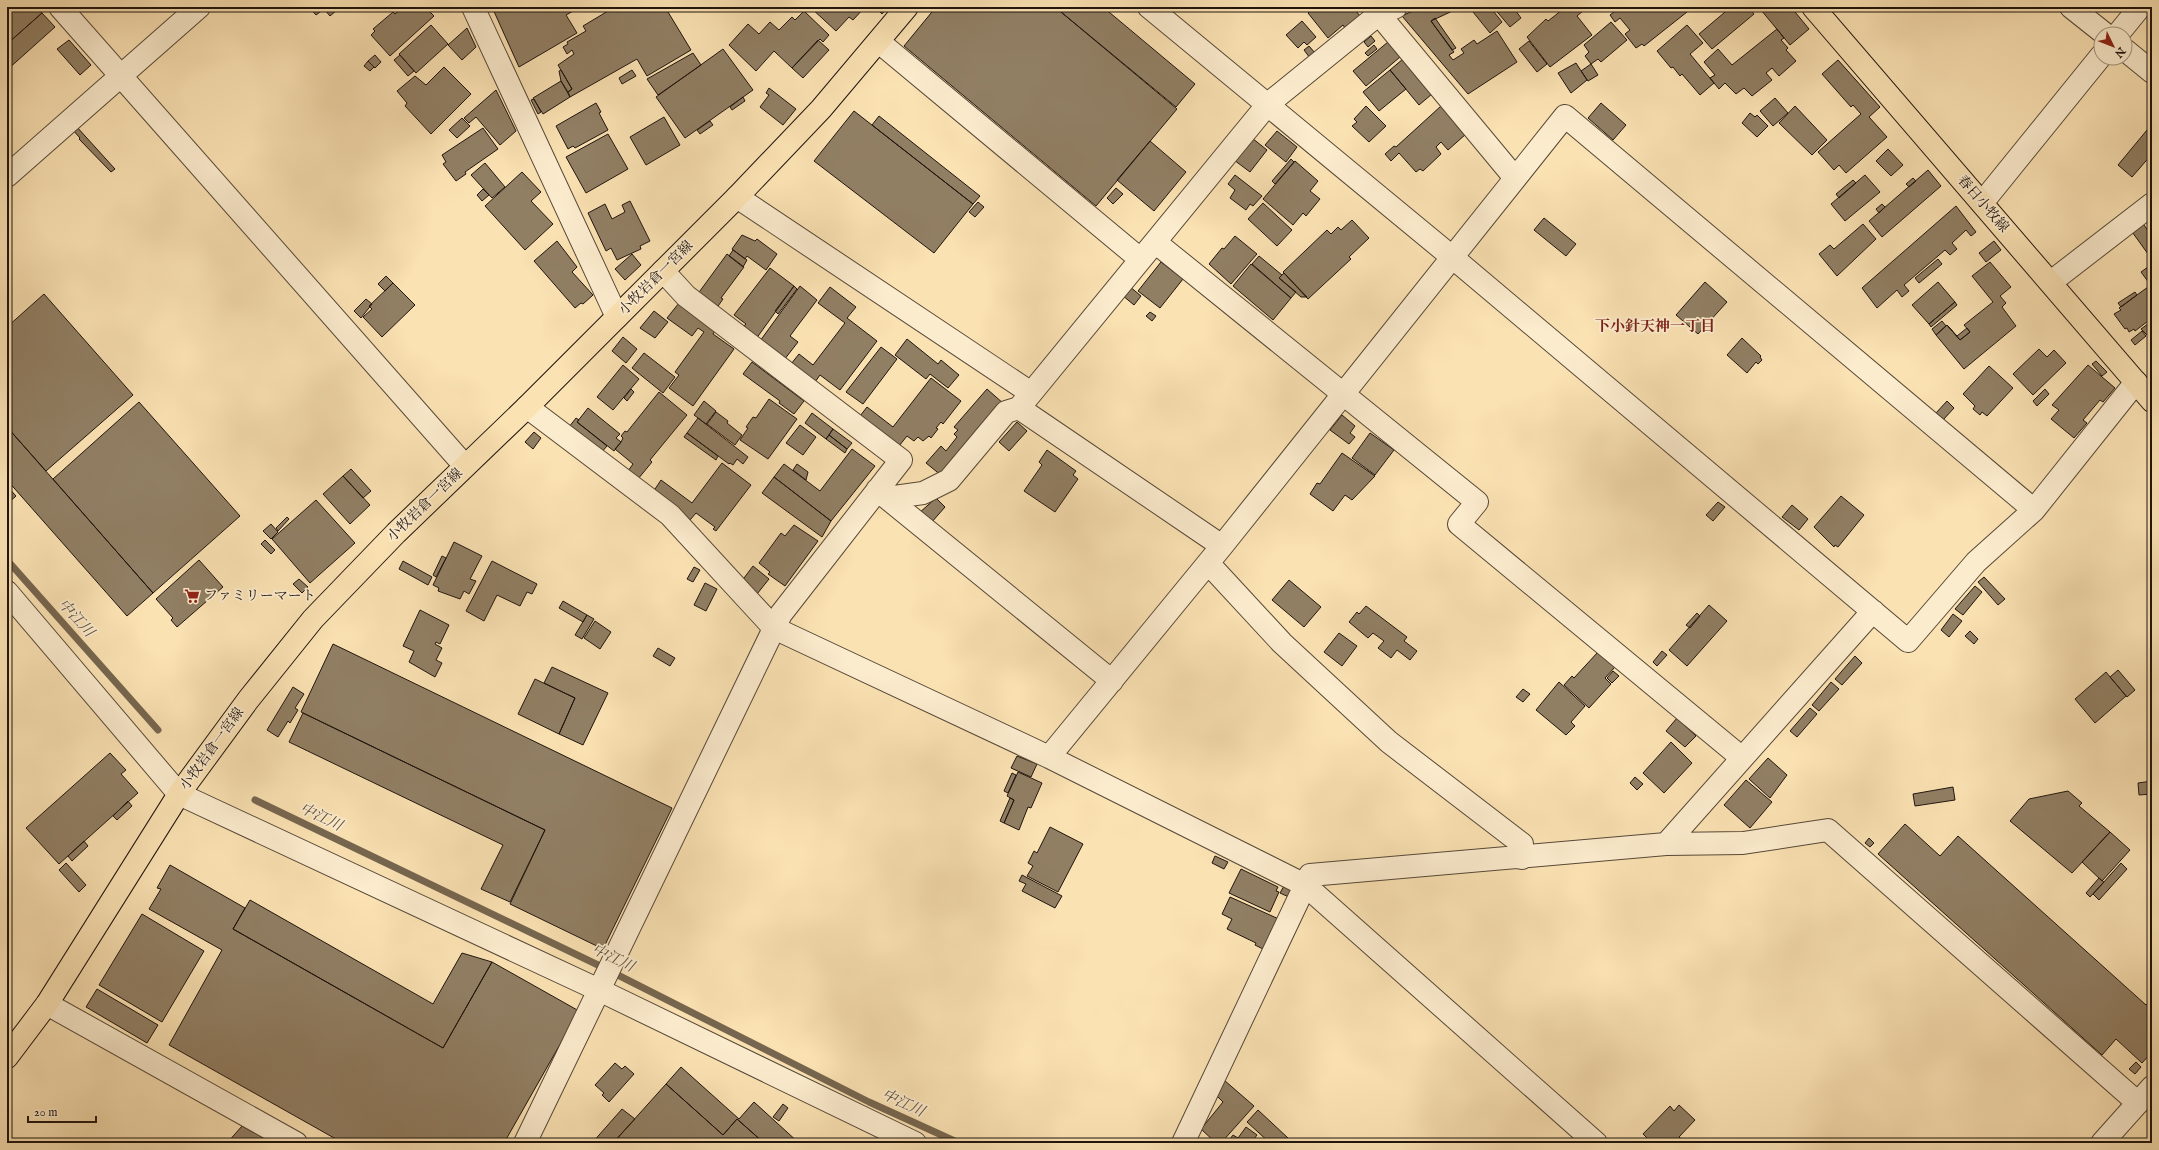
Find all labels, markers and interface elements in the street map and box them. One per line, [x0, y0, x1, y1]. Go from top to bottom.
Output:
north arrow [2093, 26, 2133, 66]
text: N [2111, 43, 2129, 61]
street label: 春日小牧線 [1953, 172, 2013, 236]
street label: 小牧岩倉一宮線 [615, 237, 697, 319]
district label: 下小針天神一丁目 [1595, 317, 1715, 336]
street label: 小牧岩倉一宮線 [384, 464, 466, 546]
supermarket icon: ファミリーマート [183, 587, 201, 605]
place label: ファミリーマート [204, 587, 316, 605]
water label: 中江川 [54, 595, 99, 643]
street label: 小牧岩倉一宮線 [176, 704, 248, 794]
water label: 中江川 [297, 799, 347, 836]
water label: 中江川 [589, 940, 639, 977]
water label: 中江川 [879, 1085, 929, 1122]
scale bar [28, 1098, 96, 1124]
text: 20 m [34, 1105, 57, 1120]

